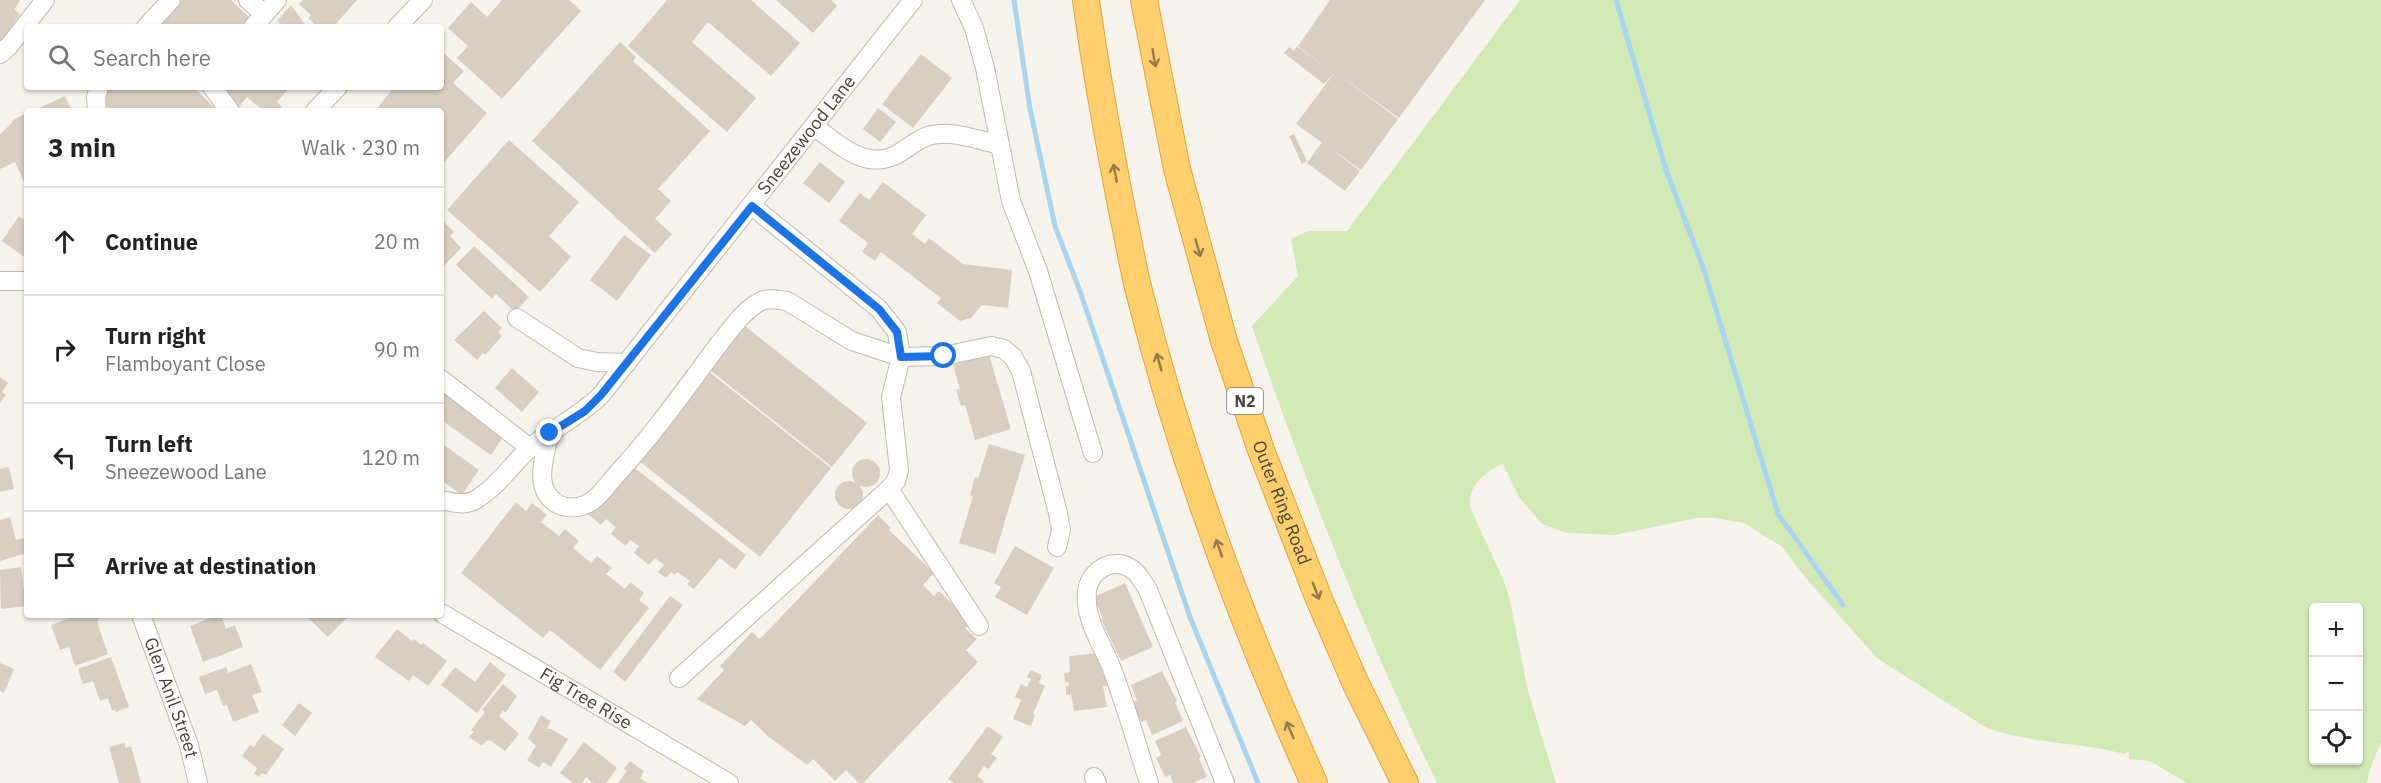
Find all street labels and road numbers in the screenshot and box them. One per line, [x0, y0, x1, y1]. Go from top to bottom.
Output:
street label: Sneezewood Lane [752, 70, 860, 199]
road number: N2 [1227, 388, 1263, 414]
street label: Outer Ring Road [1248, 437, 1316, 568]
street label: Glen Anil Street [139, 634, 204, 760]
street label: Fig Tree Rise [536, 662, 636, 734]

